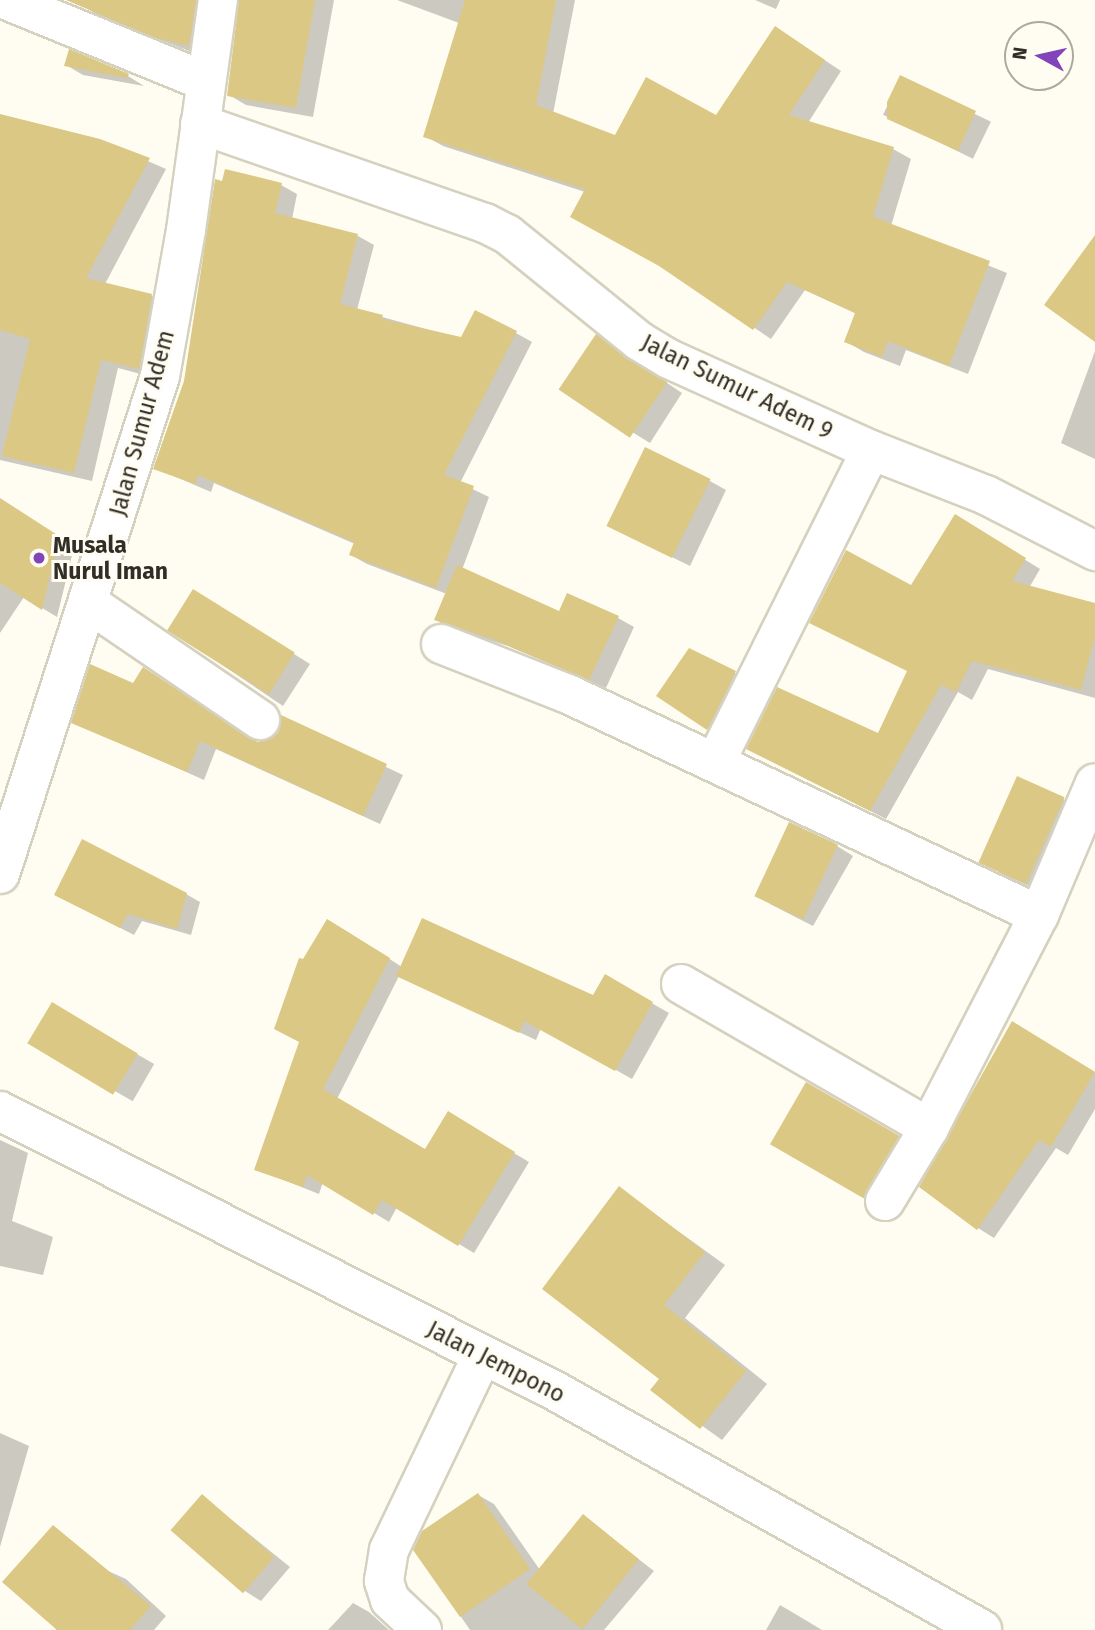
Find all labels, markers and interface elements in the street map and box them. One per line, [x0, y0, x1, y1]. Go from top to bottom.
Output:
north arrow [1004, 21, 1074, 91]
text: N [1007, 45, 1032, 61]
street label: Jalan Sumur Adem [104, 327, 180, 519]
street label: Jalan Sumur Adem 9 [637, 329, 837, 445]
place label: Musala Nurul Iman [53, 531, 168, 585]
marker: Musala Nurul Iman [31, 550, 47, 566]
street label: Jalan Jempono [422, 1315, 570, 1409]

